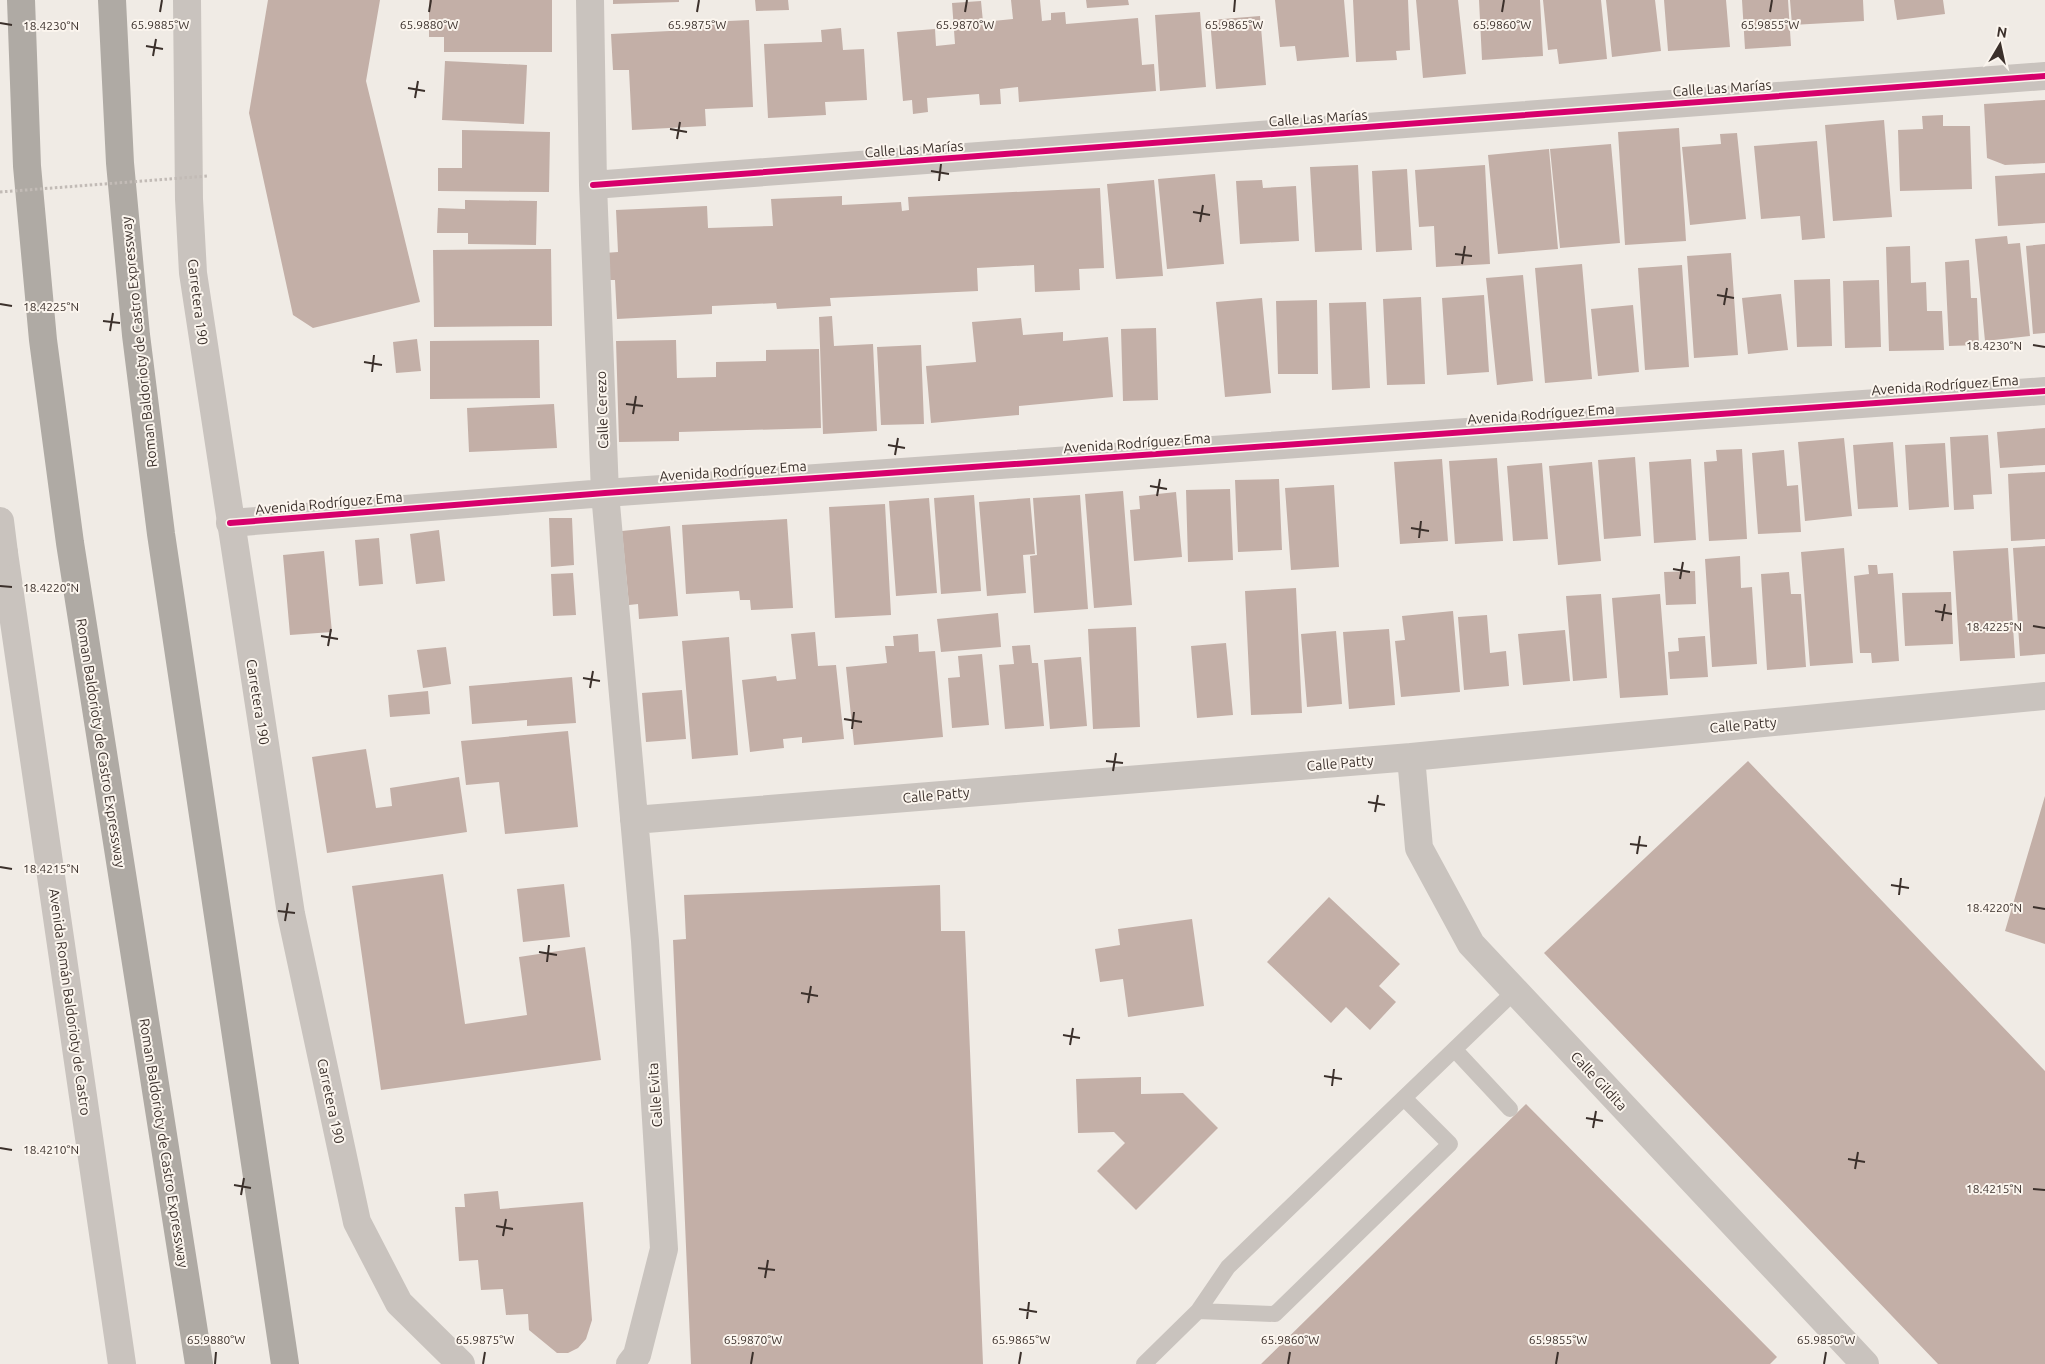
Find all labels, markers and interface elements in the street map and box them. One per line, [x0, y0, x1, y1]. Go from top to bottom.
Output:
text: 65.9885°W [131, 18, 189, 31]
text: 65.9880°W [400, 18, 458, 31]
text: 65.9875°W [668, 18, 726, 31]
text: 65.9870°W [936, 18, 994, 31]
text: 65.9865°W [1205, 18, 1263, 31]
text: 65.9860°W [1473, 18, 1531, 31]
text: 65.9855°W [1741, 18, 1799, 31]
text: 18.4230°N [23, 19, 79, 32]
north arrow [1975, 20, 2025, 70]
text: N [1996, 23, 2008, 41]
street label: Calle Las Marías [1672, 77, 1772, 99]
street label: Calle Las Marías [1268, 107, 1368, 129]
street label: Calle Las Marías [864, 138, 964, 160]
street label: Roman Baldorioty de Castro Expressway [118, 215, 160, 468]
street label: Carretera 190 [185, 258, 211, 346]
text: 18.4225°N [23, 300, 79, 313]
text: 18.4230°N [1966, 339, 2022, 352]
street label: Calle Cerezo [593, 371, 611, 449]
street label: Avenida Rodríguez Ema [1871, 372, 2019, 398]
street label: Avenida Rodríguez Ema [1467, 401, 1615, 427]
street label: Avenida Rodríguez Ema [1063, 430, 1211, 456]
street label: Avenida Rodríguez Ema [659, 458, 807, 484]
street label: Avenida Rodríguez Ema [255, 489, 403, 517]
text: 18.4220°N [23, 581, 79, 594]
street label: Roman Baldorioty de Castro Expressway [73, 617, 129, 869]
text: 18.4225°N [1966, 620, 2022, 633]
street label: Carretera 190 [243, 658, 273, 746]
street label: Calle Patty [1709, 714, 1777, 736]
street label: Calle Patty [1306, 752, 1374, 774]
street label: Calle Patty [902, 784, 970, 806]
text: 18.4215°N [23, 862, 79, 875]
street label: Avenida Román Baldorioty de Castro [46, 887, 94, 1117]
text: 18.4220°N [1966, 901, 2022, 914]
street label: Roman Baldorioty de Castro Expressway [136, 1017, 192, 1269]
street label: Calle Gildita [1568, 1048, 1630, 1114]
street label: Carretera 190 [314, 1057, 348, 1145]
street label: Calle Evita [645, 1062, 665, 1128]
text: 18.4210°N [23, 1143, 79, 1156]
text: 18.4215°N [1966, 1182, 2022, 1195]
text: 65.9880°W [187, 1333, 245, 1346]
text: 65.9875°W [456, 1333, 514, 1346]
text: 65.9870°W [724, 1333, 782, 1346]
text: 65.9865°W [992, 1333, 1050, 1346]
text: 65.9860°W [1261, 1333, 1319, 1346]
text: 65.9855°W [1529, 1333, 1587, 1346]
text: 65.9850°W [1797, 1333, 1855, 1346]

